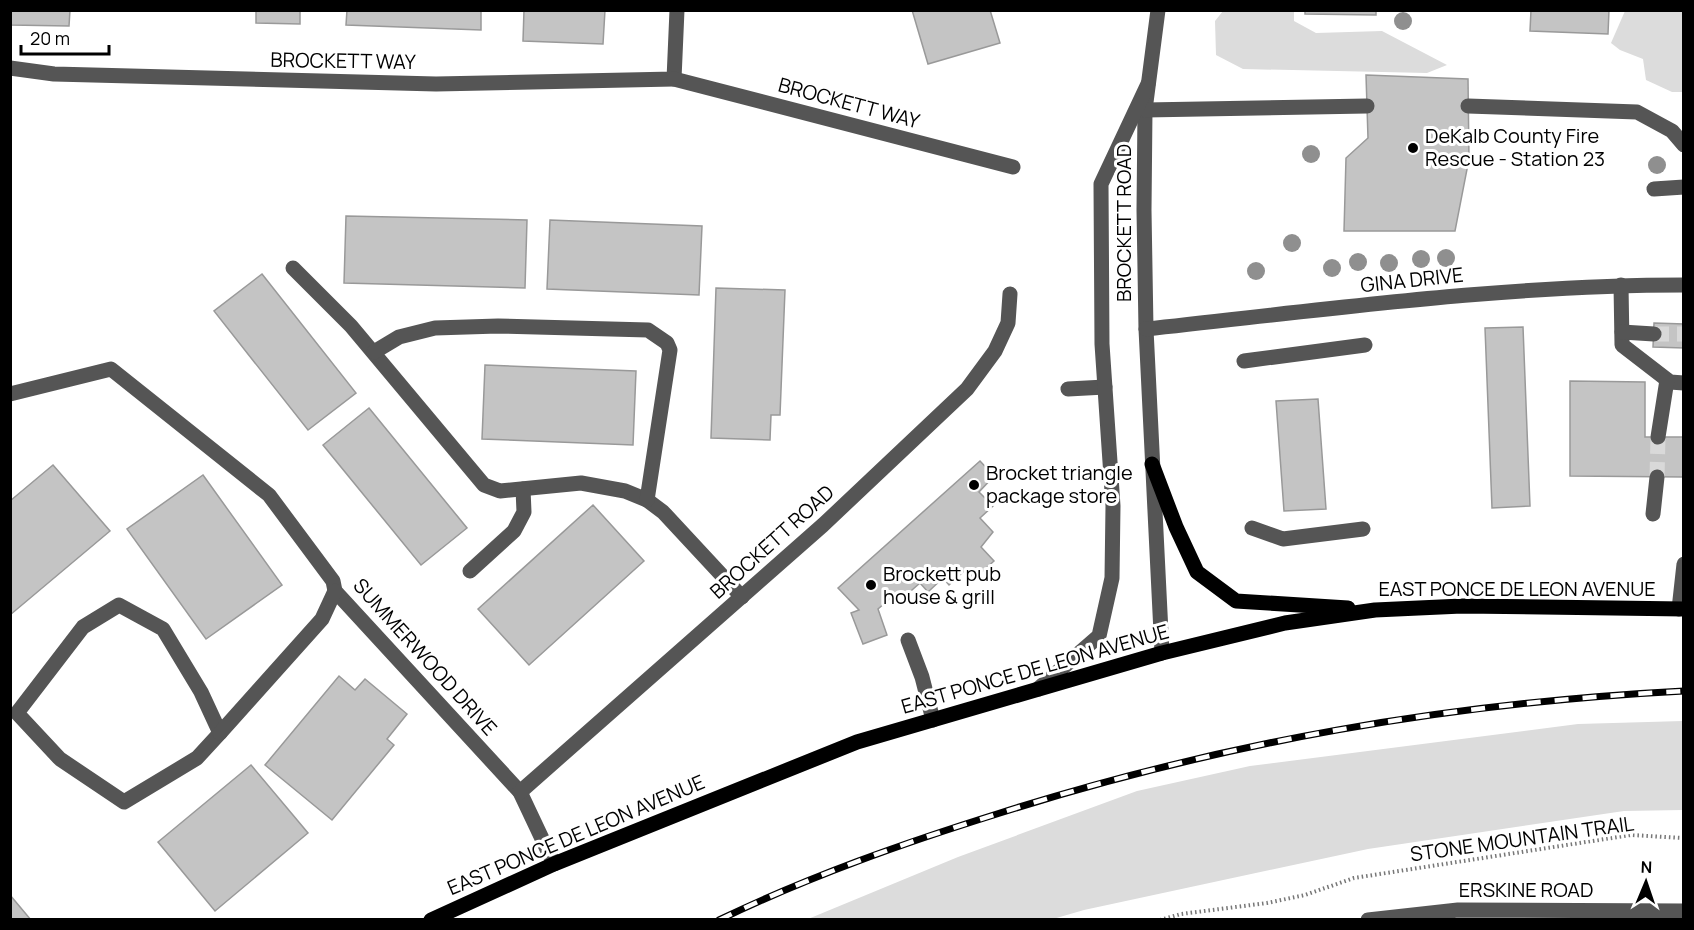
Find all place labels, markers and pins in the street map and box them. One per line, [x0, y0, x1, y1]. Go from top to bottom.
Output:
place label: DeKalb County Fire Rescue - Station 23 [1425, 122, 1605, 172]
marker: DeKalb County Fire Rescue - Station 23 [1406, 141, 1420, 155]
place label: Brocket triangle package store [986, 459, 1133, 509]
marker: Brocket triangle package store [967, 478, 981, 492]
place label: Brockett pub house & grill [883, 560, 1001, 610]
marker: Brockett pub house & grill [864, 578, 878, 592]

